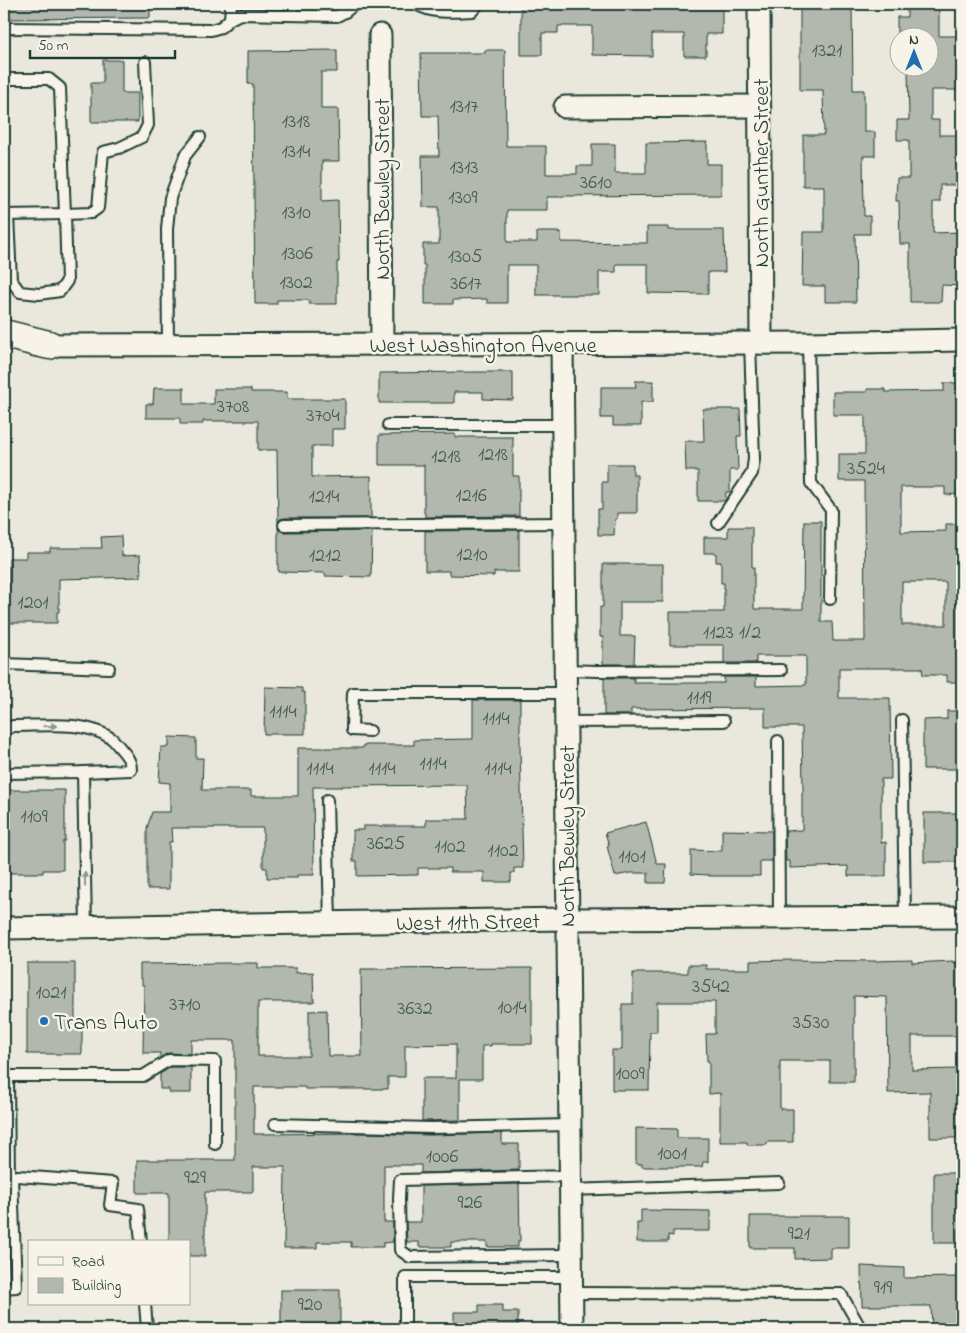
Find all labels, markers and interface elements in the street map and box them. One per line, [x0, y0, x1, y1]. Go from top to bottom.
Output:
scale bar [30, 28, 175, 60]
north arrow [888, 28, 938, 78]
text: N [909, 30, 919, 51]
text: 50 m [38, 35, 69, 57]
house number: 1321 [812, 37, 842, 66]
street label: North Gunther Street [747, 78, 779, 268]
house number: 1317 [449, 93, 479, 122]
street label: North Bewley Street [368, 97, 401, 280]
house number: 1318 [282, 108, 310, 137]
house number: 1314 [281, 138, 311, 167]
house number: 1313 [449, 154, 479, 183]
house number: 3610 [580, 169, 612, 198]
house number: 1309 [448, 184, 478, 213]
house number: 1310 [281, 199, 311, 228]
house number: 1306 [281, 240, 313, 269]
house number: 1305 [448, 243, 482, 272]
house number: 1302 [279, 269, 313, 298]
house number: 3617 [450, 270, 482, 299]
street label: West Washington Avenue [369, 331, 597, 364]
house number: 3708 [217, 393, 249, 422]
house number: 3704 [306, 402, 340, 431]
house number: 1218 [478, 441, 508, 470]
house number: 1218 [431, 443, 461, 472]
house number: 3524 [847, 455, 885, 484]
house number: 1216 [455, 482, 487, 511]
house number: 1214 [309, 483, 339, 512]
house number: 1210 [456, 541, 488, 570]
house number: 1212 [309, 542, 341, 571]
house number: 1201 [17, 589, 49, 618]
house number: 1123 1/2 [703, 619, 761, 648]
house number: 1119 [686, 684, 712, 713]
house number: 1114 [269, 698, 297, 727]
house number: 1114 [482, 705, 510, 734]
one-way arrow [42, 722, 58, 730]
street label: North Bewley Street [553, 744, 586, 927]
house number: 1114 [419, 750, 447, 779]
house number: 1114 [306, 755, 334, 784]
house number: 1114 [368, 755, 396, 784]
house number: 1114 [484, 755, 512, 784]
house number: 1109 [20, 803, 48, 832]
house number: 3625 [367, 830, 405, 859]
house number: 1102 [434, 833, 466, 862]
house number: 1102 [487, 837, 519, 866]
house number: 1101 [618, 843, 646, 872]
one-way arrow [81, 870, 89, 886]
street label: West 11th Street [396, 907, 541, 941]
house number: 3542 [692, 973, 730, 1002]
house number: 1021 [35, 979, 67, 1008]
house number: 3710 [169, 991, 201, 1020]
house number: 1014 [497, 994, 527, 1023]
house number: 3632 [397, 995, 433, 1024]
place label: Trans Auto [54, 1008, 158, 1040]
house number: 3530 [793, 1009, 830, 1038]
marker: Trans Auto [38, 1015, 50, 1027]
house number: 1009 [615, 1060, 645, 1089]
house number: 1001 [657, 1140, 687, 1169]
house number: 1006 [426, 1143, 458, 1172]
house number: 929 [184, 1164, 206, 1193]
house number: 926 [458, 1189, 483, 1218]
house number: 921 [788, 1220, 810, 1249]
legend [28, 1240, 190, 1306]
text: Road [72, 1251, 105, 1273]
house number: 919 [874, 1274, 892, 1303]
text: Building [71, 1275, 121, 1298]
house number: 920 [298, 1291, 323, 1320]

